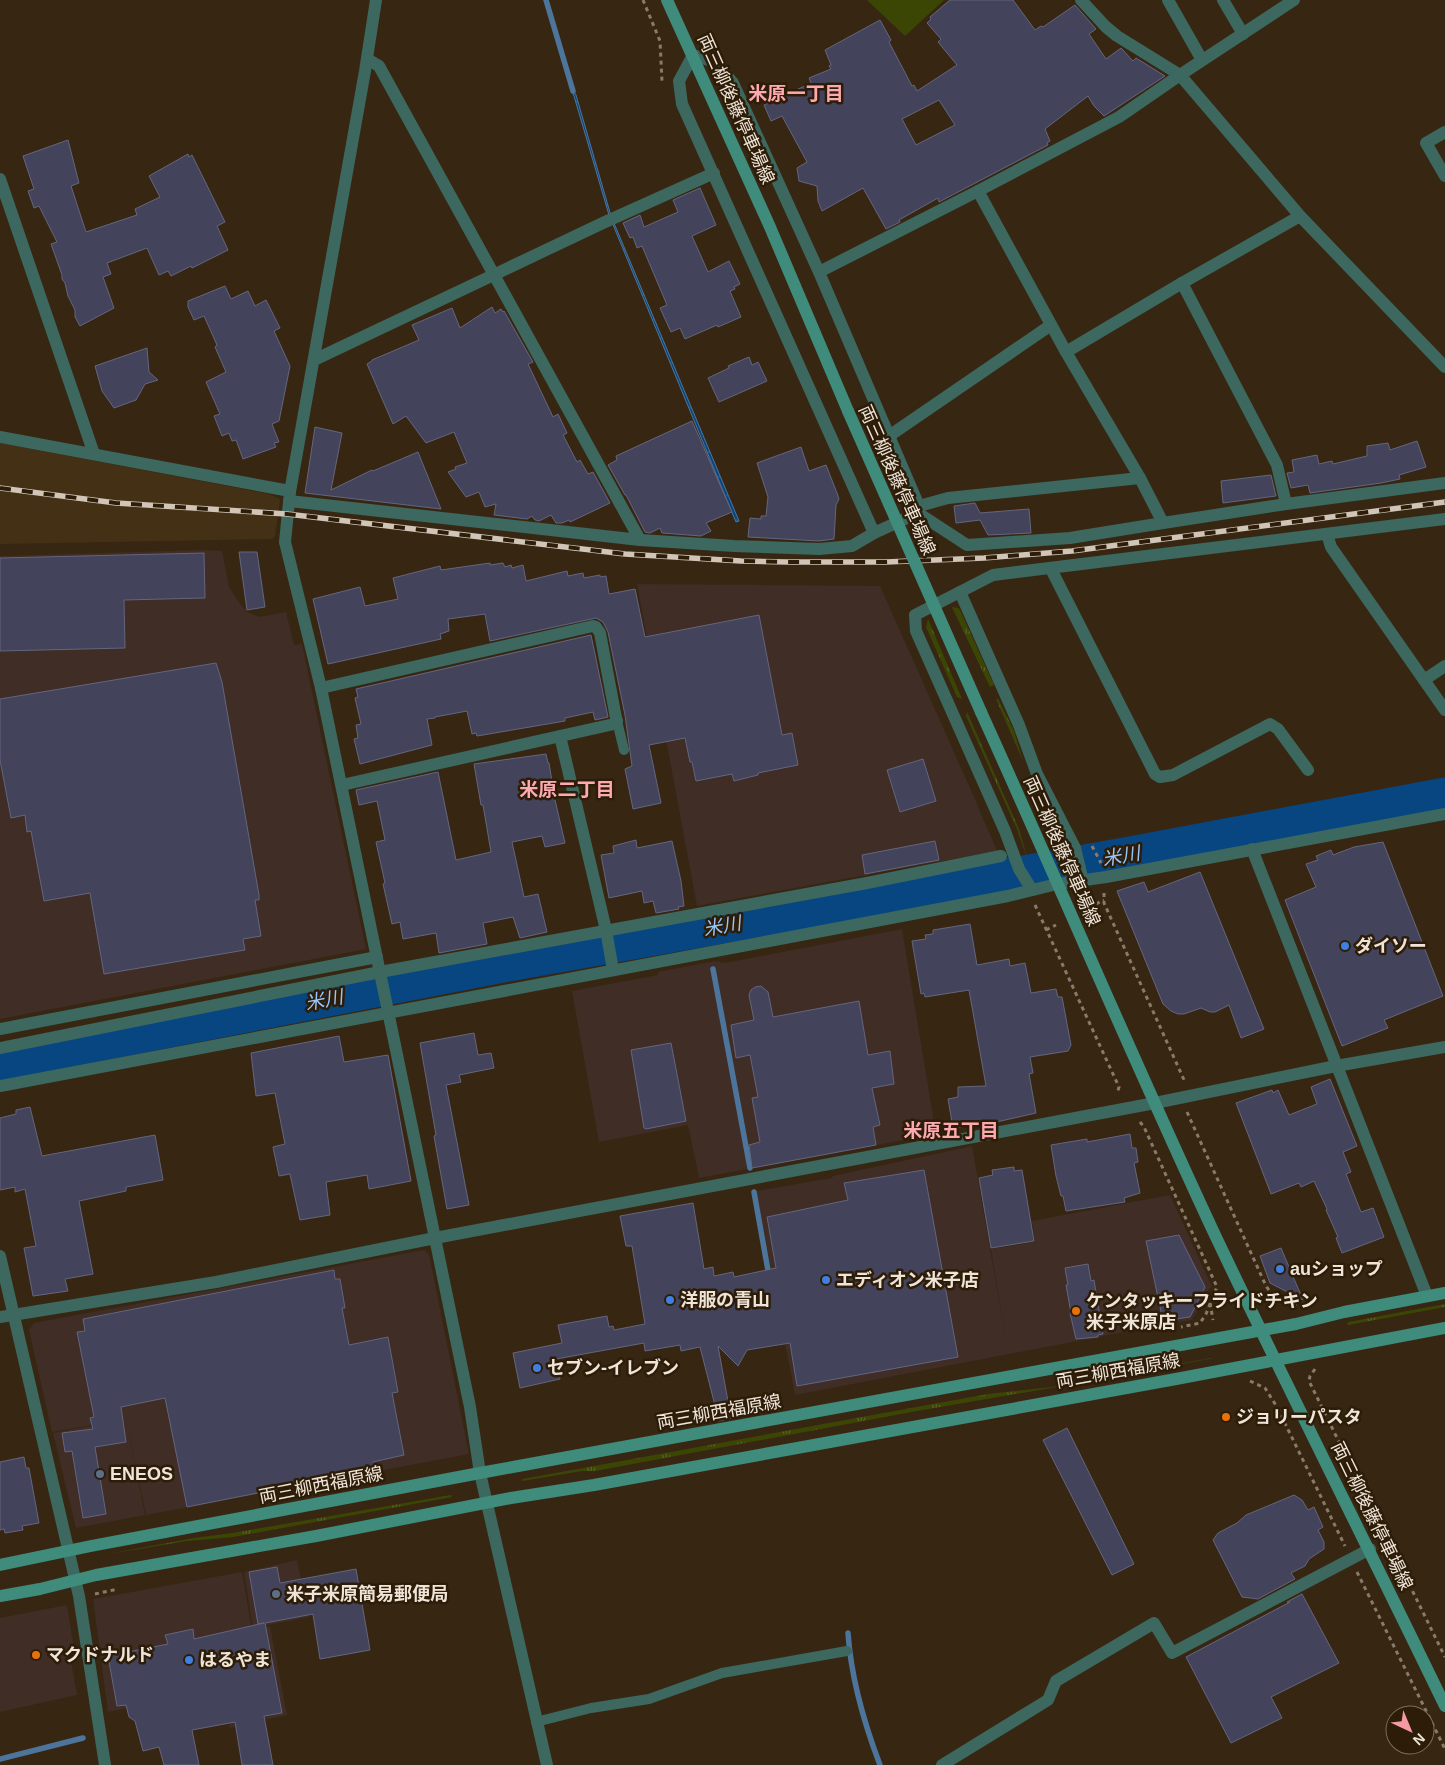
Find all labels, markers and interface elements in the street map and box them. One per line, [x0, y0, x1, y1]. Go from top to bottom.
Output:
street label: 両三柳後藤停車場線 [694, 31, 778, 187]
district label: 米原一丁目 [748, 83, 844, 104]
street label: 両三柳後藤停車場線 [855, 402, 939, 558]
street label: 両三柳後藤停車場線 [1020, 773, 1104, 929]
district label: 米原二丁目 [519, 779, 615, 800]
water label: 米川 [1100, 842, 1143, 870]
water label: 米川 [701, 912, 744, 940]
place label: ダイソー [1355, 936, 1427, 956]
marker: ダイソー [1339, 940, 1351, 952]
water label: 米川 [303, 986, 347, 1014]
district label: 米原五丁目 [903, 1120, 999, 1141]
place label: auショップ [1290, 1259, 1383, 1279]
marker: auショップ [1274, 1263, 1286, 1275]
place label: エディオン米子店 [836, 1270, 979, 1290]
marker: エディオン米子店 [820, 1274, 832, 1286]
place label: 洋服の青山 [680, 1290, 770, 1310]
place label: ケンタッキーフライドチキン 米子米原店 [1086, 1291, 1318, 1332]
marker: 洋服の青山 [664, 1294, 676, 1306]
marker: ケンタッキーフライドチキン 米子米原店 [1070, 1305, 1082, 1317]
street label: 両三柳西福原線 [1054, 1350, 1182, 1392]
place label: セブン-イレブン [547, 1358, 679, 1378]
marker: セブン-イレブン [531, 1362, 543, 1374]
street label: 両三柳西福原線 [655, 1391, 783, 1433]
place label: ジョリーパスタ [1236, 1407, 1362, 1427]
marker: ジョリーパスタ [1220, 1411, 1232, 1423]
street label: 両三柳後藤停車場線 [1328, 1439, 1416, 1593]
street label: 両三柳西福原線 [257, 1463, 385, 1507]
place label: ENEOS [110, 1464, 173, 1484]
marker: ENEOS [94, 1468, 106, 1480]
place label: 米子米原簡易郵便局 [286, 1584, 448, 1604]
marker: 米子米原簡易郵便局 [270, 1588, 282, 1600]
place label: マクドナルド [46, 1645, 154, 1665]
marker: マクドナルド [30, 1649, 42, 1661]
place label: はるやま [199, 1650, 271, 1670]
marker: はるやま [183, 1654, 195, 1666]
north arrow [1385, 1705, 1435, 1755]
text: N [1410, 1730, 1428, 1749]

